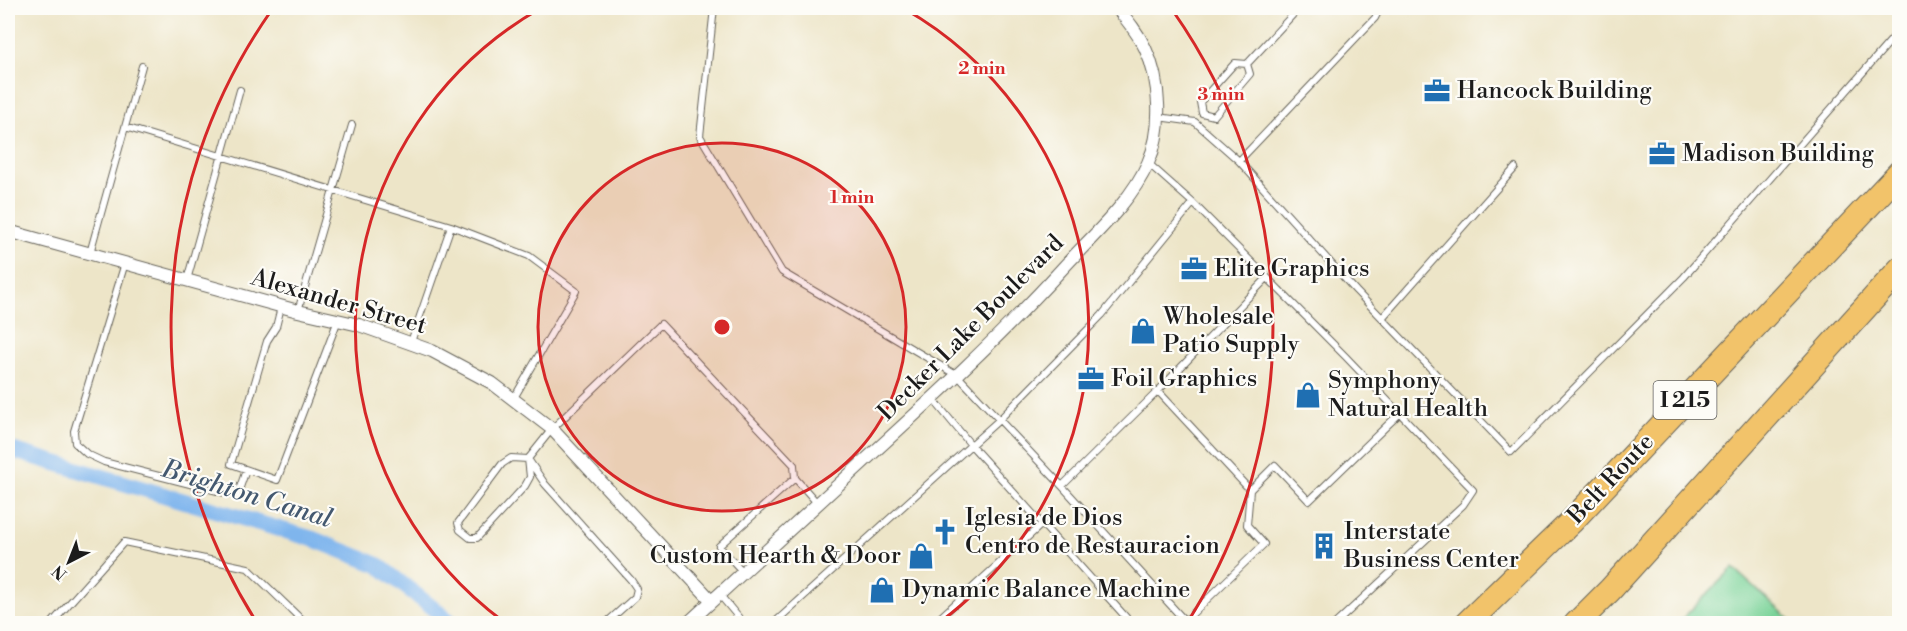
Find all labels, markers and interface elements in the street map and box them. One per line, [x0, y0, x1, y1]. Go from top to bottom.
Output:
text: 2 min [958, 57, 1006, 80]
office icon: Hancock Building [1422, 76, 1452, 106]
place label: Hancock Building [1457, 76, 1652, 106]
text: 3 min [1198, 83, 1244, 106]
office icon: Madison Building [1647, 139, 1677, 169]
place label: Madison Building [1682, 139, 1875, 169]
text: 1 min [830, 186, 874, 209]
street label: Decker Lake Boulevard [872, 228, 1071, 427]
office icon: Elite Graphics [1179, 254, 1209, 284]
place label: Elite Graphics [1214, 254, 1370, 284]
street label: Alexander Street [247, 262, 431, 341]
place label: Wholesale Patio Supply [1162, 302, 1300, 360]
shop icon: Wholesale Patio Supply [1128, 316, 1158, 346]
centre of rings [712, 317, 732, 337]
office icon: Foil Graphics [1076, 364, 1106, 394]
place label: Foil Graphics [1111, 364, 1257, 394]
place label: Symphony Natural Health [1328, 366, 1488, 424]
shop icon: Symphony Natural Health [1293, 380, 1323, 410]
road number: I 215 [1654, 381, 1716, 419]
street label: Belt Route [1561, 427, 1661, 531]
water label: Brighton Canal [157, 453, 337, 535]
place label: Iglesia de Dios Centro de Restauracion [965, 503, 1220, 561]
church icon: Iglesia de Dios Centro de Restauracion [930, 517, 960, 547]
place label: Interstate Business Center [1343, 517, 1519, 575]
building icon: Interstate Business Center [1309, 531, 1339, 561]
north arrow [39, 532, 99, 592]
place label: Custom Hearth & Door [650, 541, 901, 571]
shop icon: Custom Hearth & Door [906, 541, 936, 571]
text: N [48, 561, 71, 584]
shop icon: Dynamic Balance Machine [867, 575, 897, 605]
place label: Dynamic Balance Machine [902, 575, 1190, 605]

